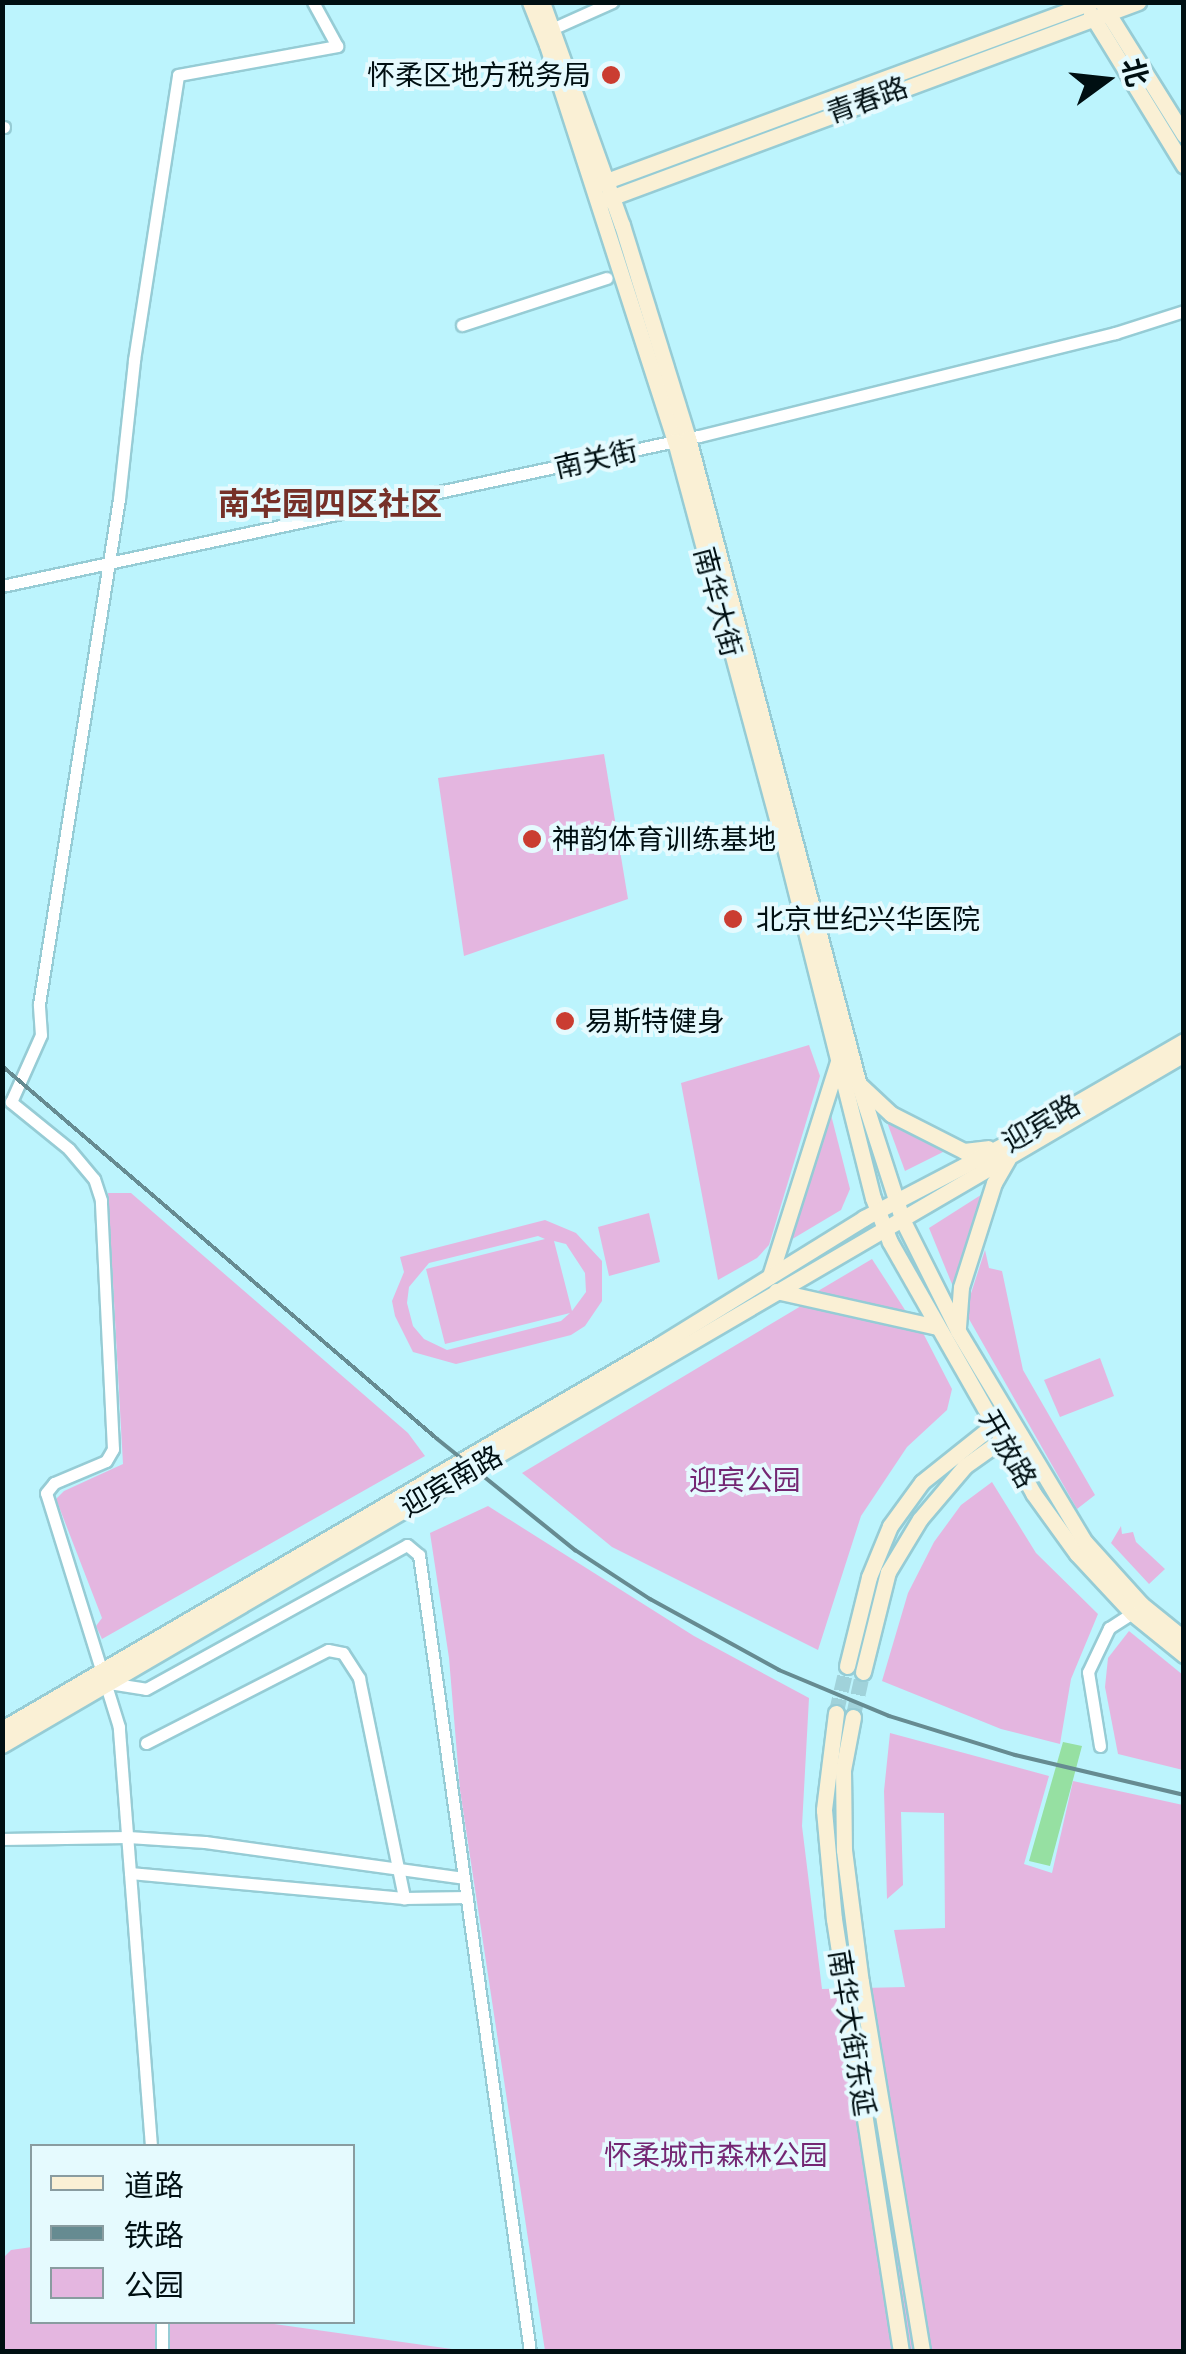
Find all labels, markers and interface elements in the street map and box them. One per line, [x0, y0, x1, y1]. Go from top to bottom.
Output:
north arrow [1056, 30, 1156, 130]
text: 北 [1115, 54, 1155, 90]
place label: 怀柔区地方税务局 [367, 58, 591, 92]
marker: 怀柔区地方税务局 [600, 64, 622, 86]
street label: 青春路 [822, 70, 912, 130]
street label: 南关街 [551, 433, 641, 485]
district label: 南华园四区社区 [218, 485, 442, 523]
street label: 南华大街 [687, 544, 749, 660]
place label: 神韵体育训练基地 [552, 822, 776, 856]
marker: 神韵体育训练基地 [521, 828, 543, 850]
place label: 北京世纪兴华医院 [756, 902, 980, 936]
marker: 北京世纪兴华医院 [720, 906, 746, 932]
place label: 易斯特健身 [585, 1004, 725, 1038]
marker: 易斯特健身 [554, 1010, 576, 1032]
street label: 迎宾路 [996, 1087, 1086, 1159]
street label: 开放路 [972, 1404, 1044, 1494]
street label: 迎宾南路 [394, 1438, 508, 1524]
park label: 迎宾公园 [689, 1463, 801, 1497]
street label: 南华大街东延 [822, 1947, 882, 2119]
park label: 怀柔城市森林公园 [604, 2138, 828, 2172]
legend [30, 2144, 355, 2324]
text: 道路 [124, 2167, 184, 2203]
text: 铁路 [124, 2217, 184, 2253]
text: 公园 [124, 2267, 184, 2303]

